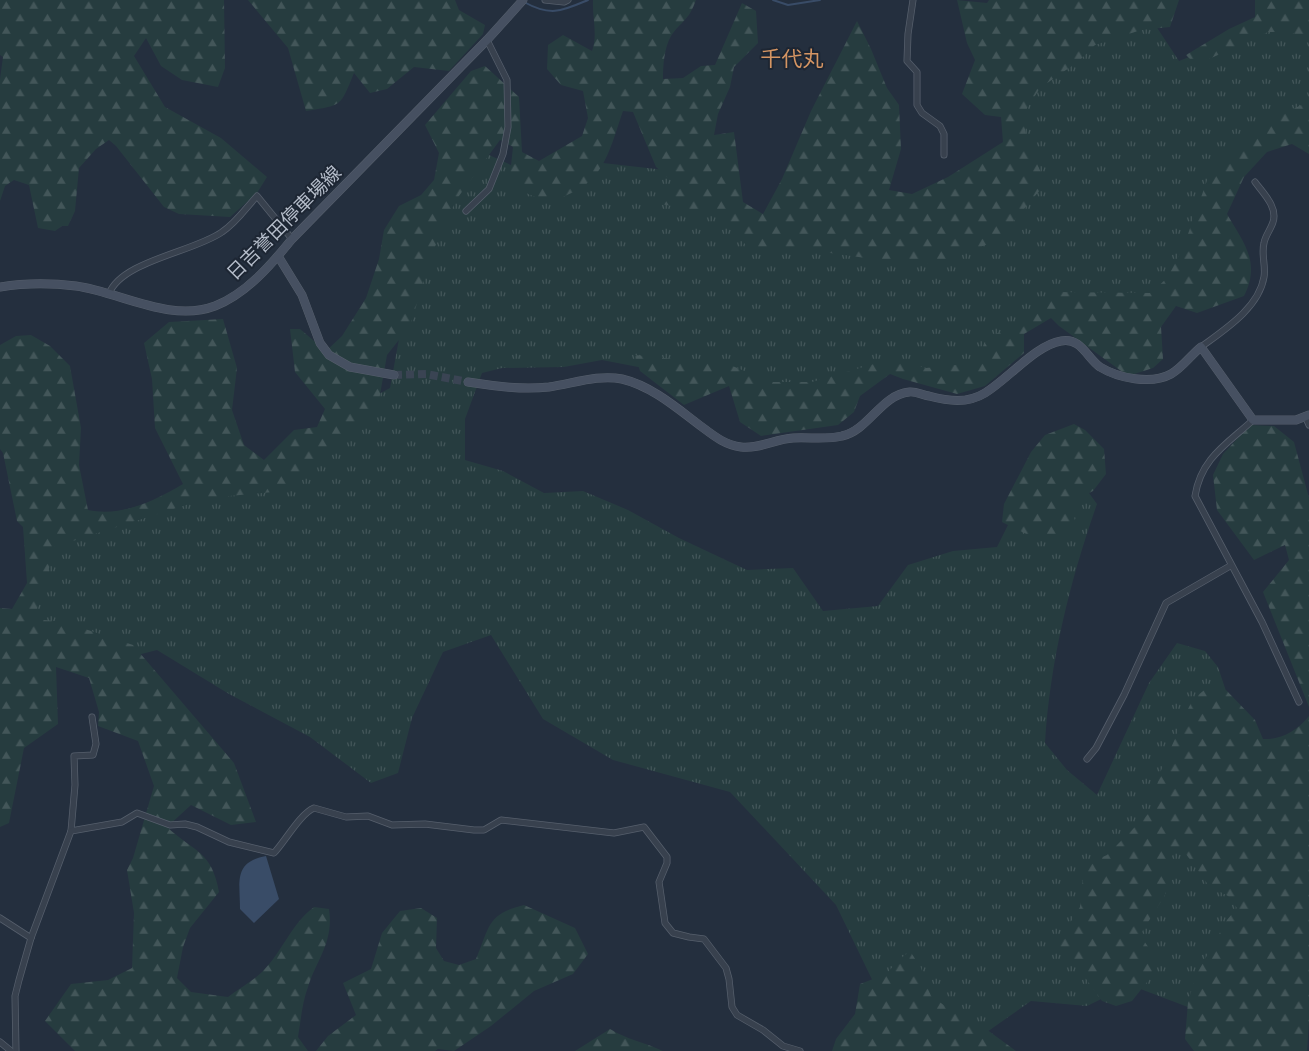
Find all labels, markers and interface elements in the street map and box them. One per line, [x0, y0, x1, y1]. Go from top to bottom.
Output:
district label: 千代丸 [761, 45, 824, 72]
street label: 日吉誉田停車場線 [221, 160, 347, 286]

